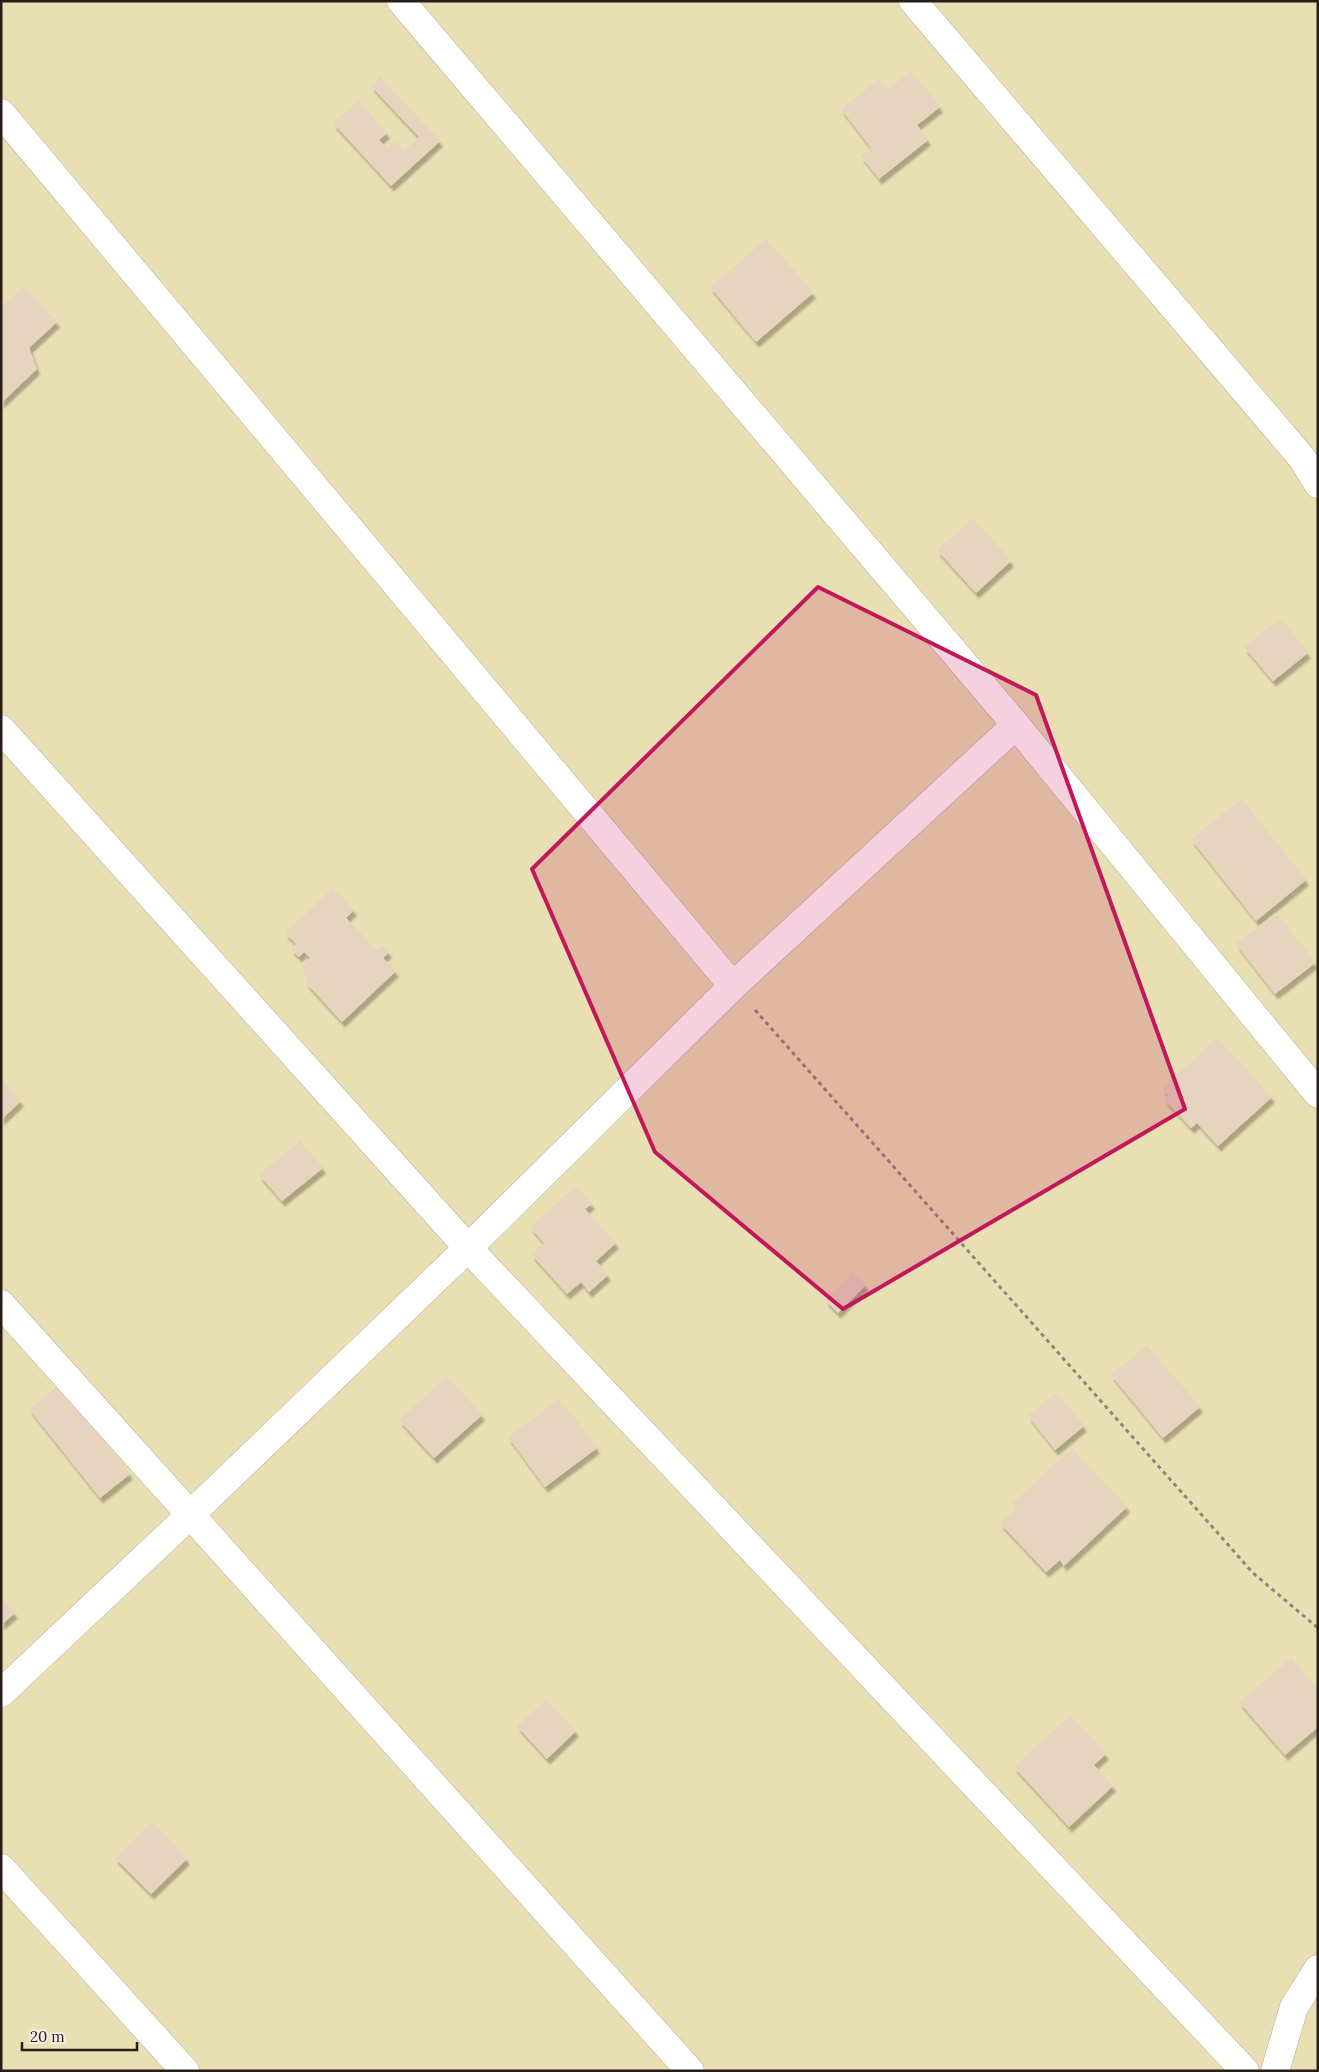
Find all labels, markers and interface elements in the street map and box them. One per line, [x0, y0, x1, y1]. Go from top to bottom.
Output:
scale bar [22, 2020, 138, 2052]
text: 20 m [30, 2027, 65, 2046]

